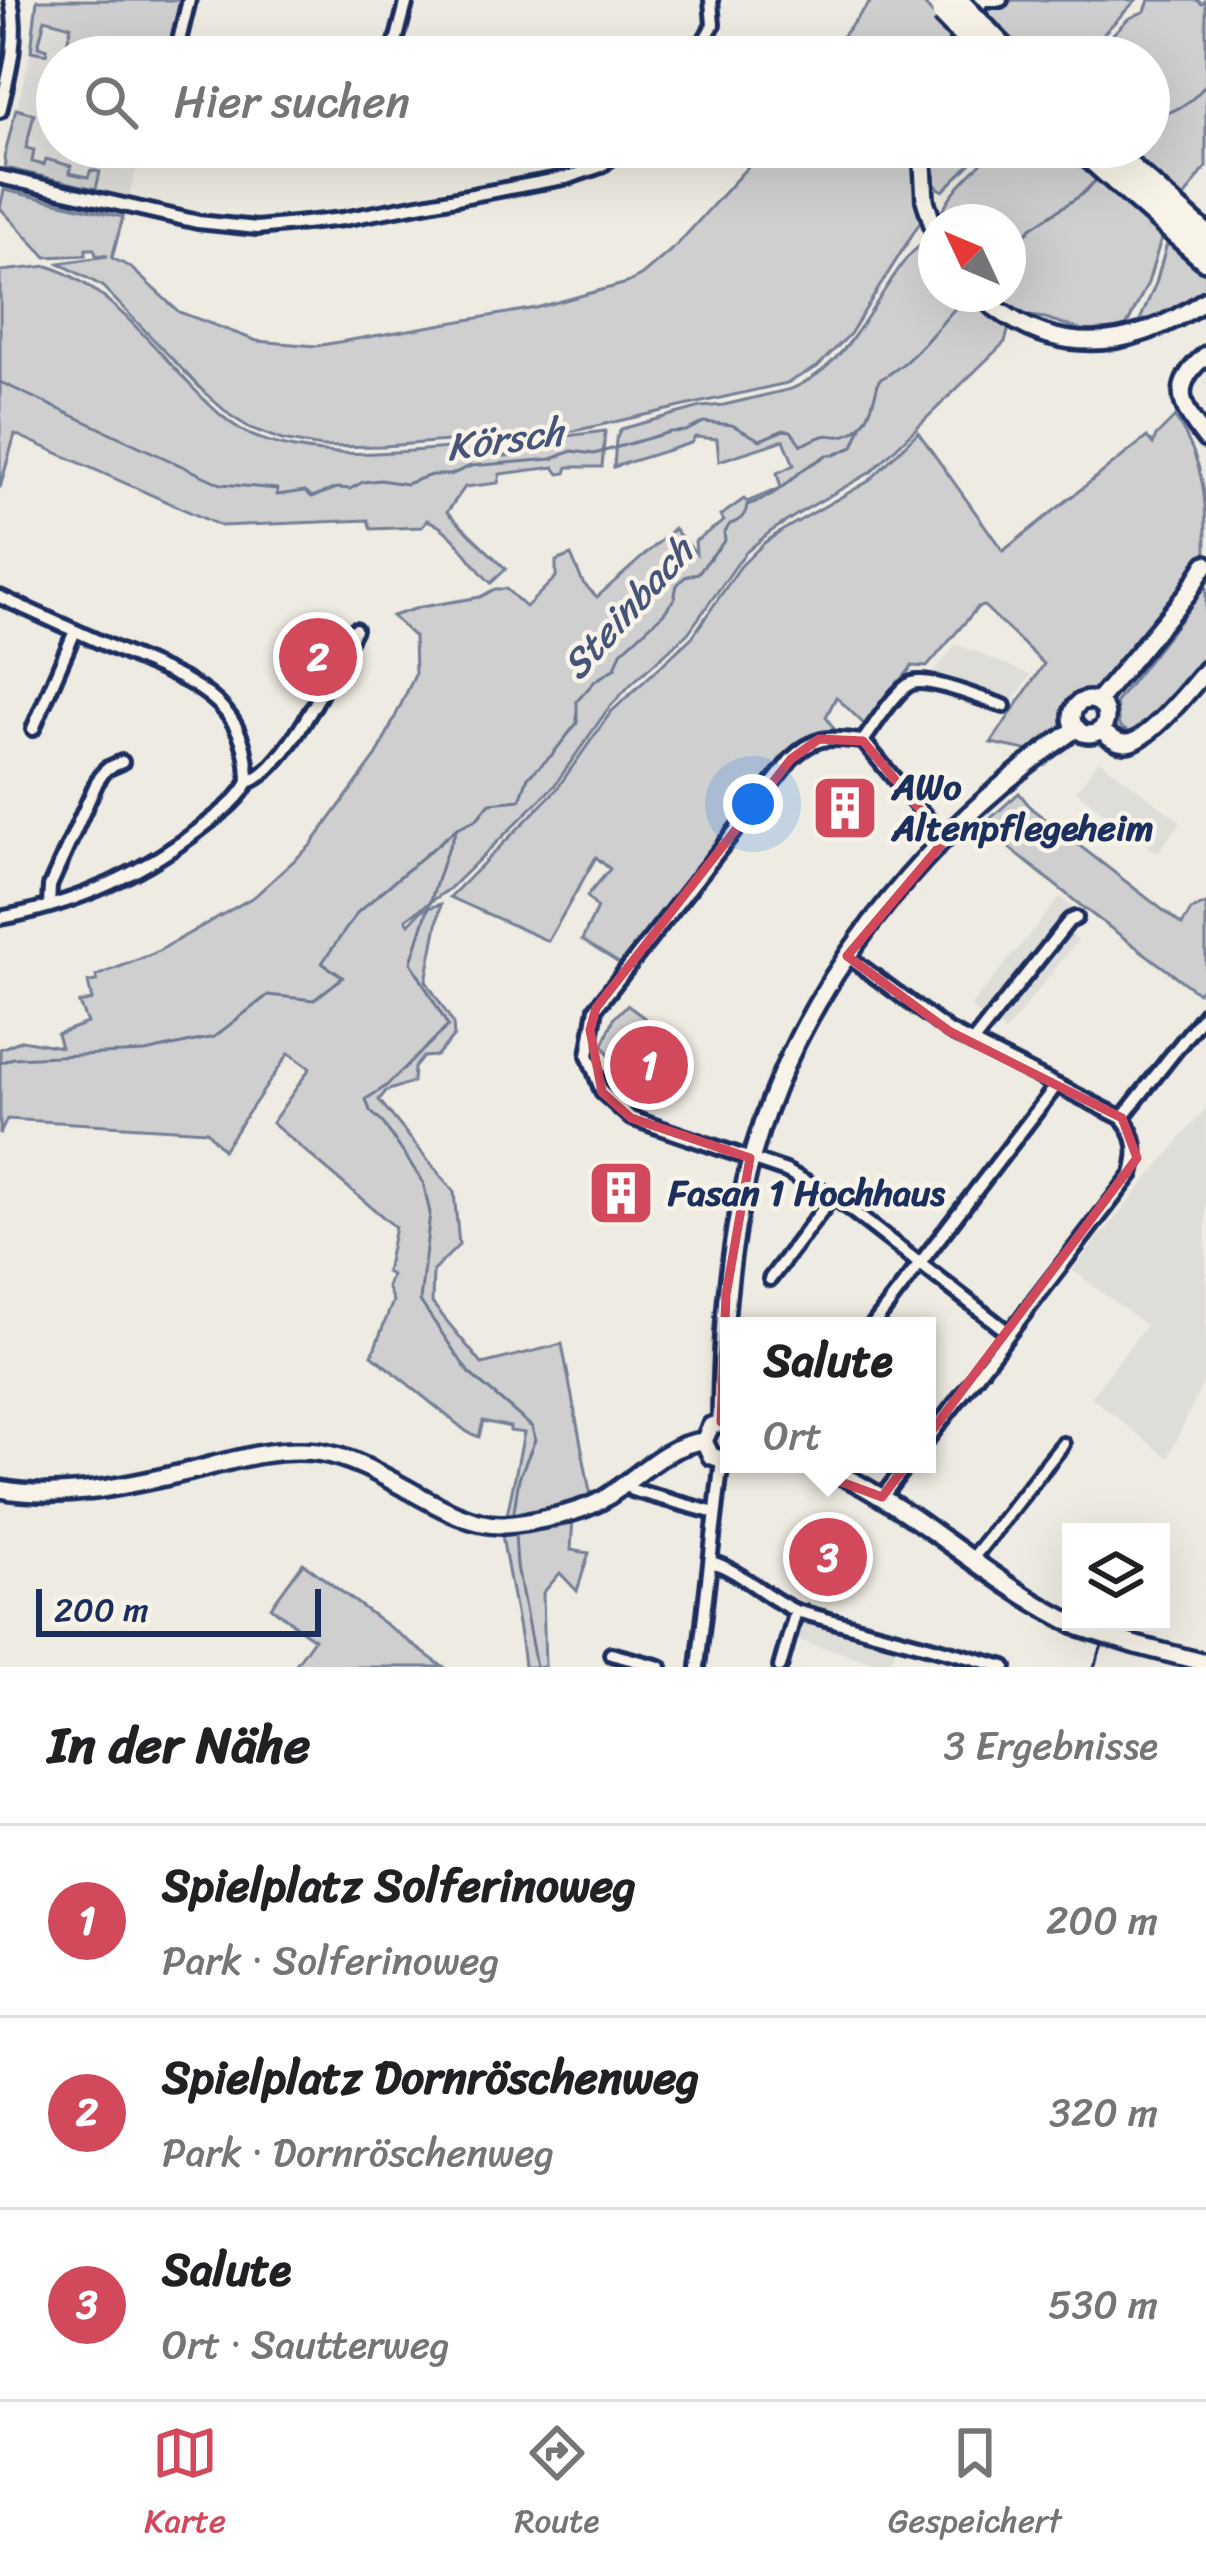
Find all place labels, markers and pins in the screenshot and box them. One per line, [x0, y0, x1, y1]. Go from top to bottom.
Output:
pin: 2 [279, 612, 357, 702]
place label: AWo Altenpflegeheim [890, 755, 1154, 860]
building icon: AWo Altenpflegeheim [810, 773, 880, 843]
pin: 1 [610, 1020, 688, 1110]
building icon: Fasan 1 Hochhaus [586, 1158, 656, 1228]
place label: Fasan 1 Hochhaus [667, 1161, 946, 1225]
pin: 3 [789, 1512, 867, 1602]

